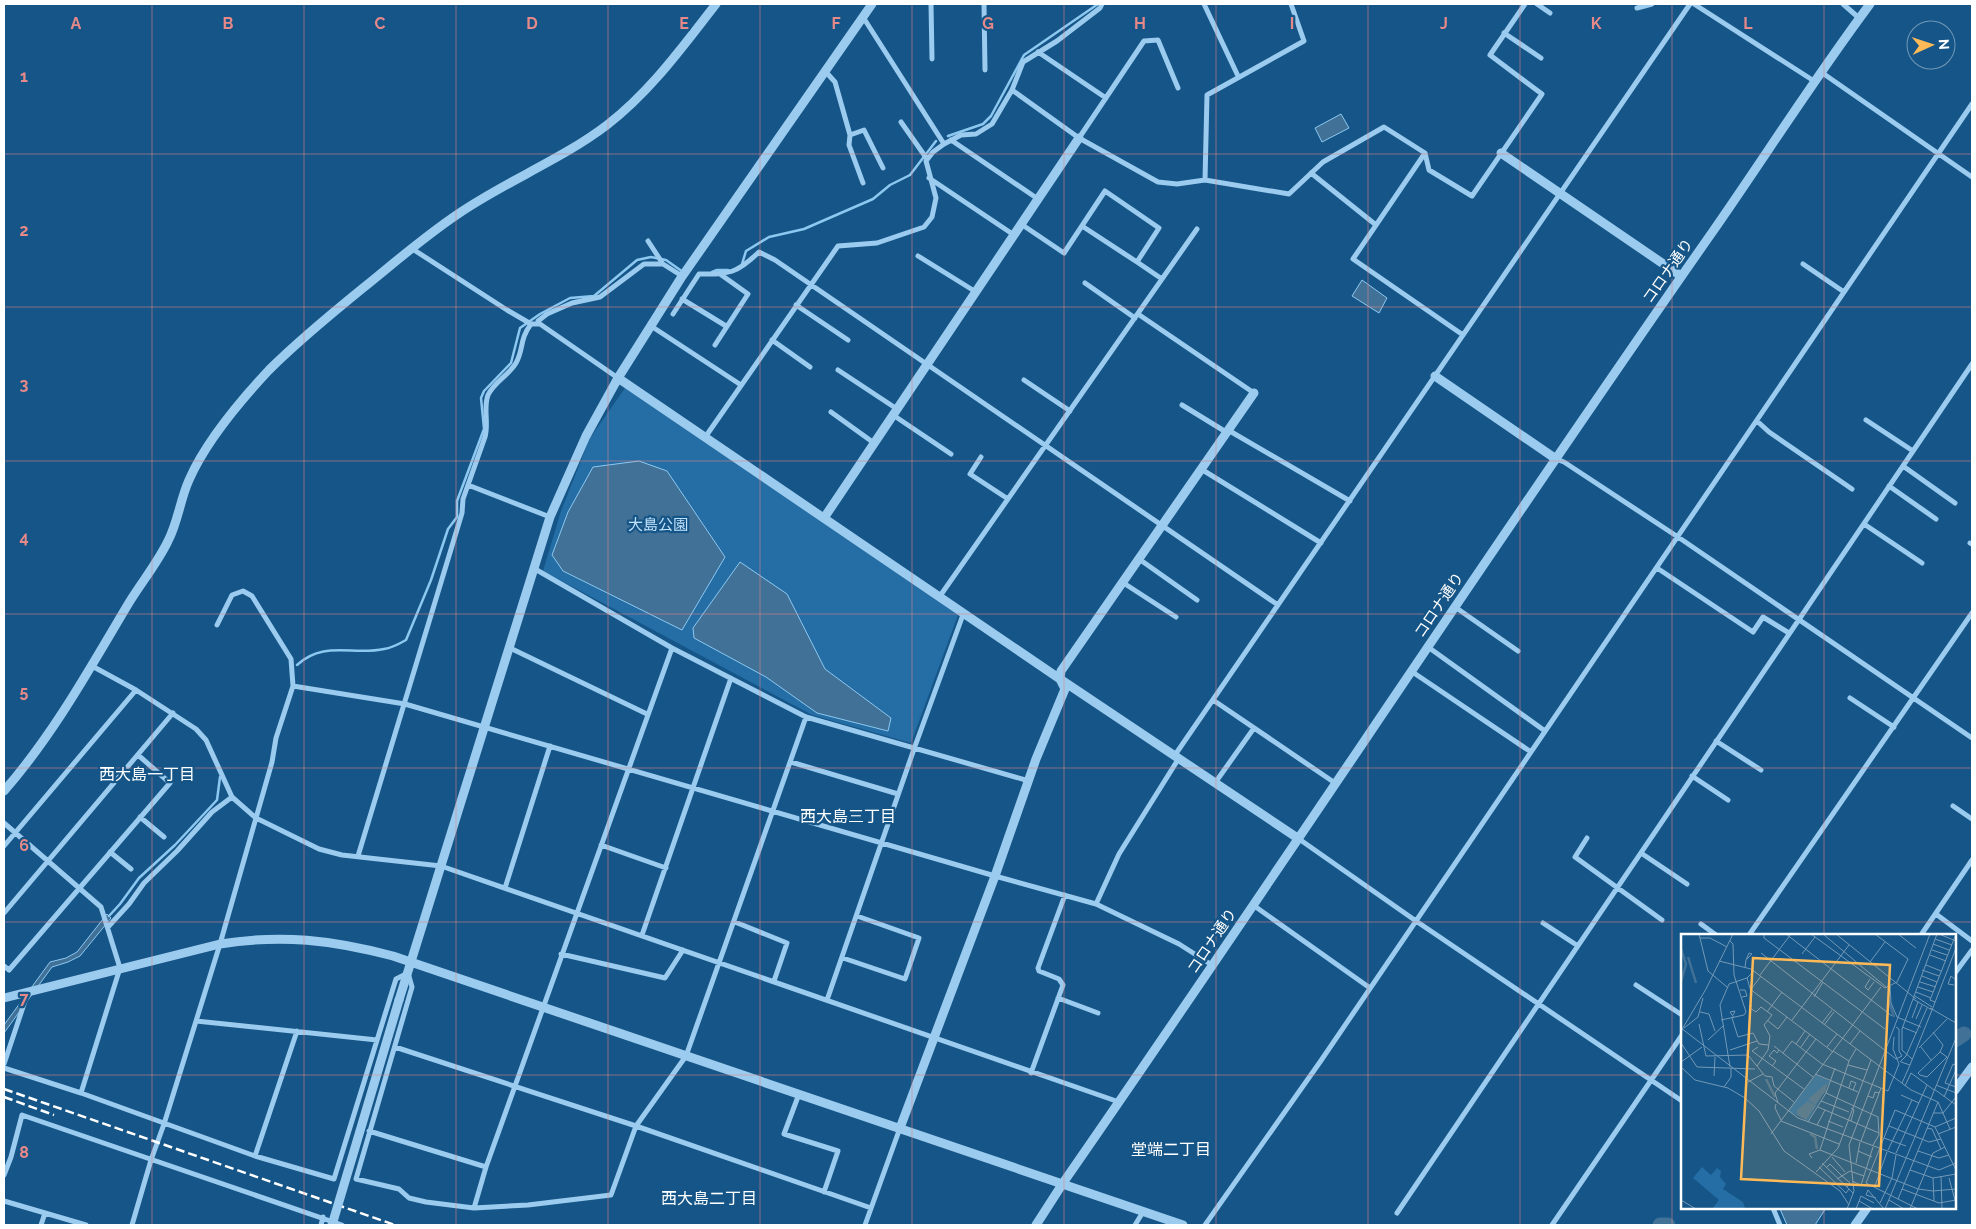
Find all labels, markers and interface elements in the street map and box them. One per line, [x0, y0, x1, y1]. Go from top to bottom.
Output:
text: A [71, 14, 82, 33]
text: B [223, 14, 234, 33]
text: C [375, 14, 386, 33]
text: D [526, 14, 538, 33]
text: E [679, 14, 689, 33]
text: F [831, 14, 841, 33]
text: G [982, 14, 994, 33]
text: H [1134, 14, 1146, 33]
text: I [1290, 14, 1294, 33]
text: J [1440, 14, 1448, 33]
text: K [1591, 14, 1602, 33]
text: L [1743, 14, 1753, 33]
north arrow [1906, 20, 1956, 70]
text: N [1936, 39, 1952, 50]
text: 1 [20, 67, 28, 86]
text: 2 [19, 221, 29, 240]
street label: コロナ通り [1639, 235, 1697, 307]
text: 3 [20, 375, 29, 394]
park label: 大島公園 [628, 516, 688, 534]
text: 4 [19, 528, 29, 547]
street label: コロナ通り [1411, 569, 1467, 641]
text: 5 [20, 682, 29, 701]
district label: 西大島一丁目 [99, 765, 195, 784]
district label: 西大島三丁目 [800, 807, 896, 826]
text: 6 [19, 836, 29, 855]
street label: コロナ通り [1184, 905, 1240, 977]
inset map [1681, 934, 1956, 1209]
text: 7 [20, 989, 29, 1008]
district label: 堂端二丁目 [1131, 1140, 1211, 1159]
text: 8 [19, 1143, 29, 1162]
district label: 西大島二丁目 [661, 1189, 757, 1208]

